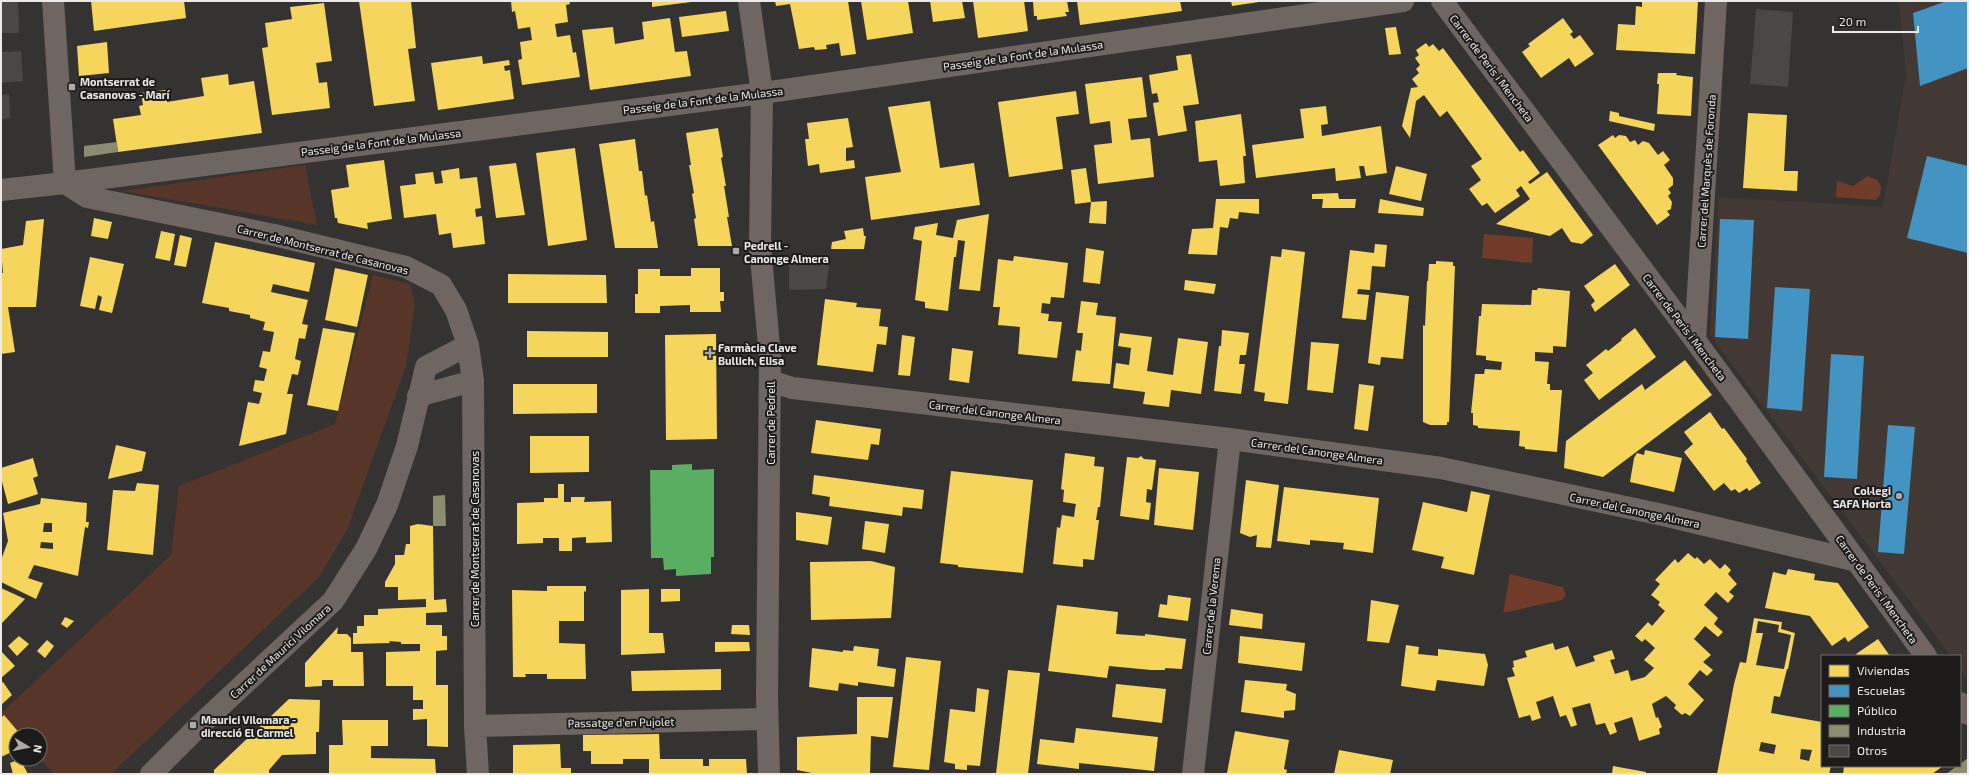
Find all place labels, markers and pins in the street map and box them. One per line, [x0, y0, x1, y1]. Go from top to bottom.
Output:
place label: Montserrat de Casanovas - Marí [80, 75, 170, 101]
marker: Montserrat de Casanovas - Marí [67, 82, 77, 92]
place label: Pedrell - Canonge Almera [744, 239, 829, 265]
marker: Pedrell - Canonge Almera [731, 246, 741, 256]
place label: Farmàcia Clave Bullich, Elisa [718, 341, 797, 367]
marker: Farmàcia Clave Bullich, Elisa [705, 348, 715, 358]
place label: Col·legi SAFA Horta [1833, 484, 1891, 510]
marker: Col·legi SAFA Horta [1894, 491, 1904, 501]
place label: Maurici Vilomara - direcció El Carmel [201, 713, 296, 739]
marker: Maurici Vilomara - direcció El Carmel [188, 720, 198, 730]

